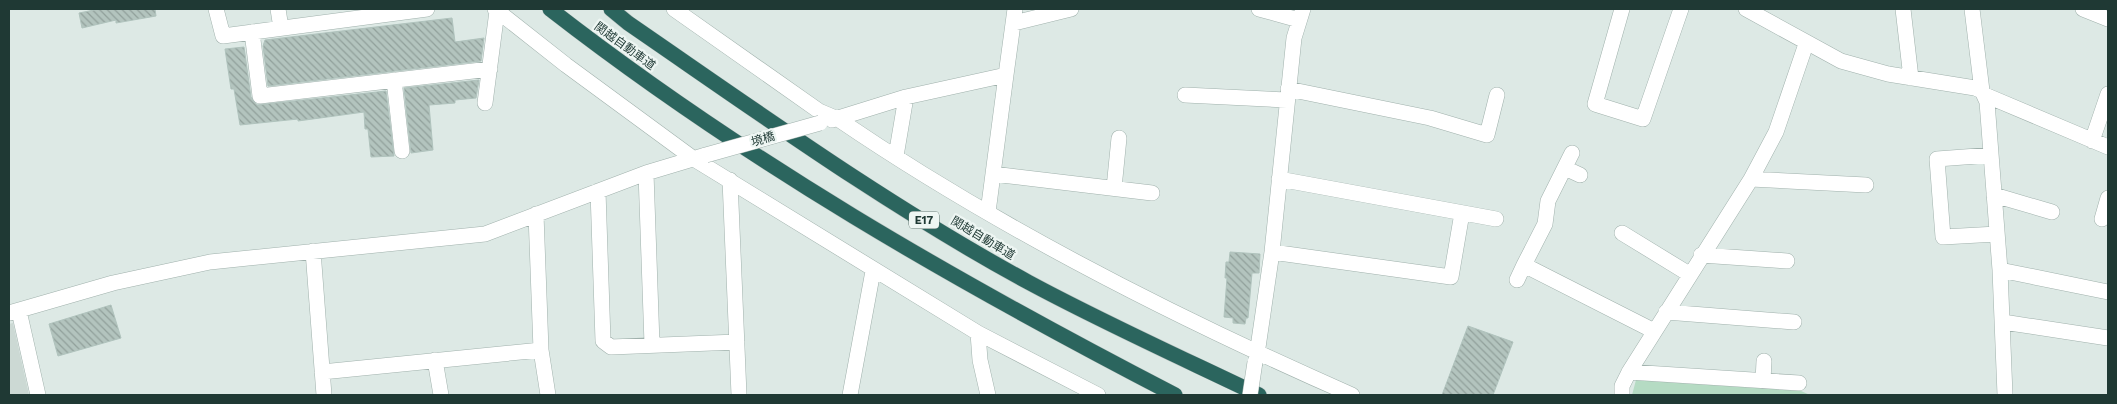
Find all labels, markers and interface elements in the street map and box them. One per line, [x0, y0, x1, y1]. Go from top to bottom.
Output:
street label: 関越自動車道 [592, 19, 658, 73]
street label: 境橋 [750, 129, 776, 149]
road number: E17 [909, 212, 939, 228]
street label: 関越自動車道 [949, 213, 1017, 263]

